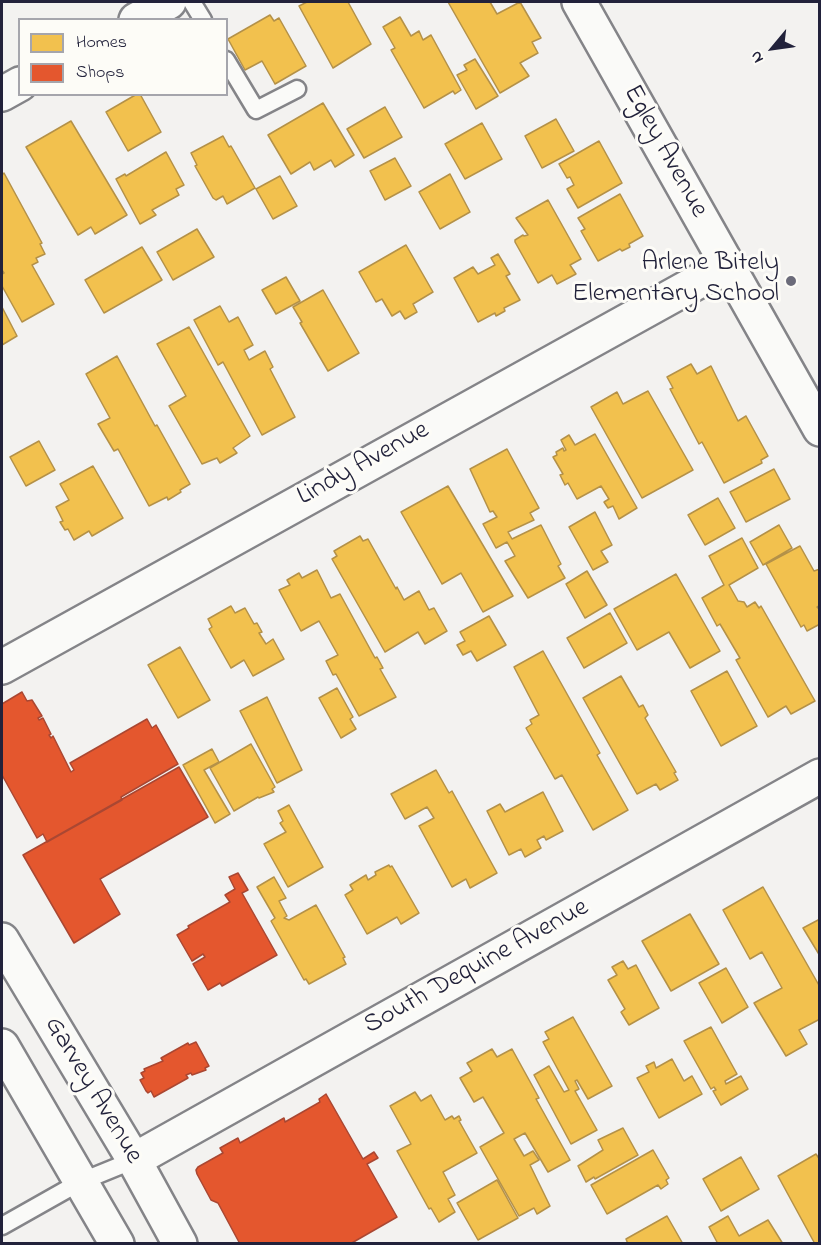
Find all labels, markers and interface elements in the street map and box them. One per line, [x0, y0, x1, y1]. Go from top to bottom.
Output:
legend [18, 18, 228, 96]
north arrow [743, 18, 803, 78]
text: Homes [76, 30, 127, 56]
text: N [744, 46, 770, 67]
text: Shops [76, 60, 124, 86]
street label: Egley Avenue [614, 80, 714, 224]
place label: Arlene Bitely Elementary School [572, 249, 779, 312]
marker: Arlene Bitely Elementary School [784, 274, 798, 288]
street label: Lindy Avenue [292, 415, 436, 515]
street label: South Dequine Avenue [359, 893, 595, 1043]
street label: Garvey Avenue [35, 1012, 149, 1170]

